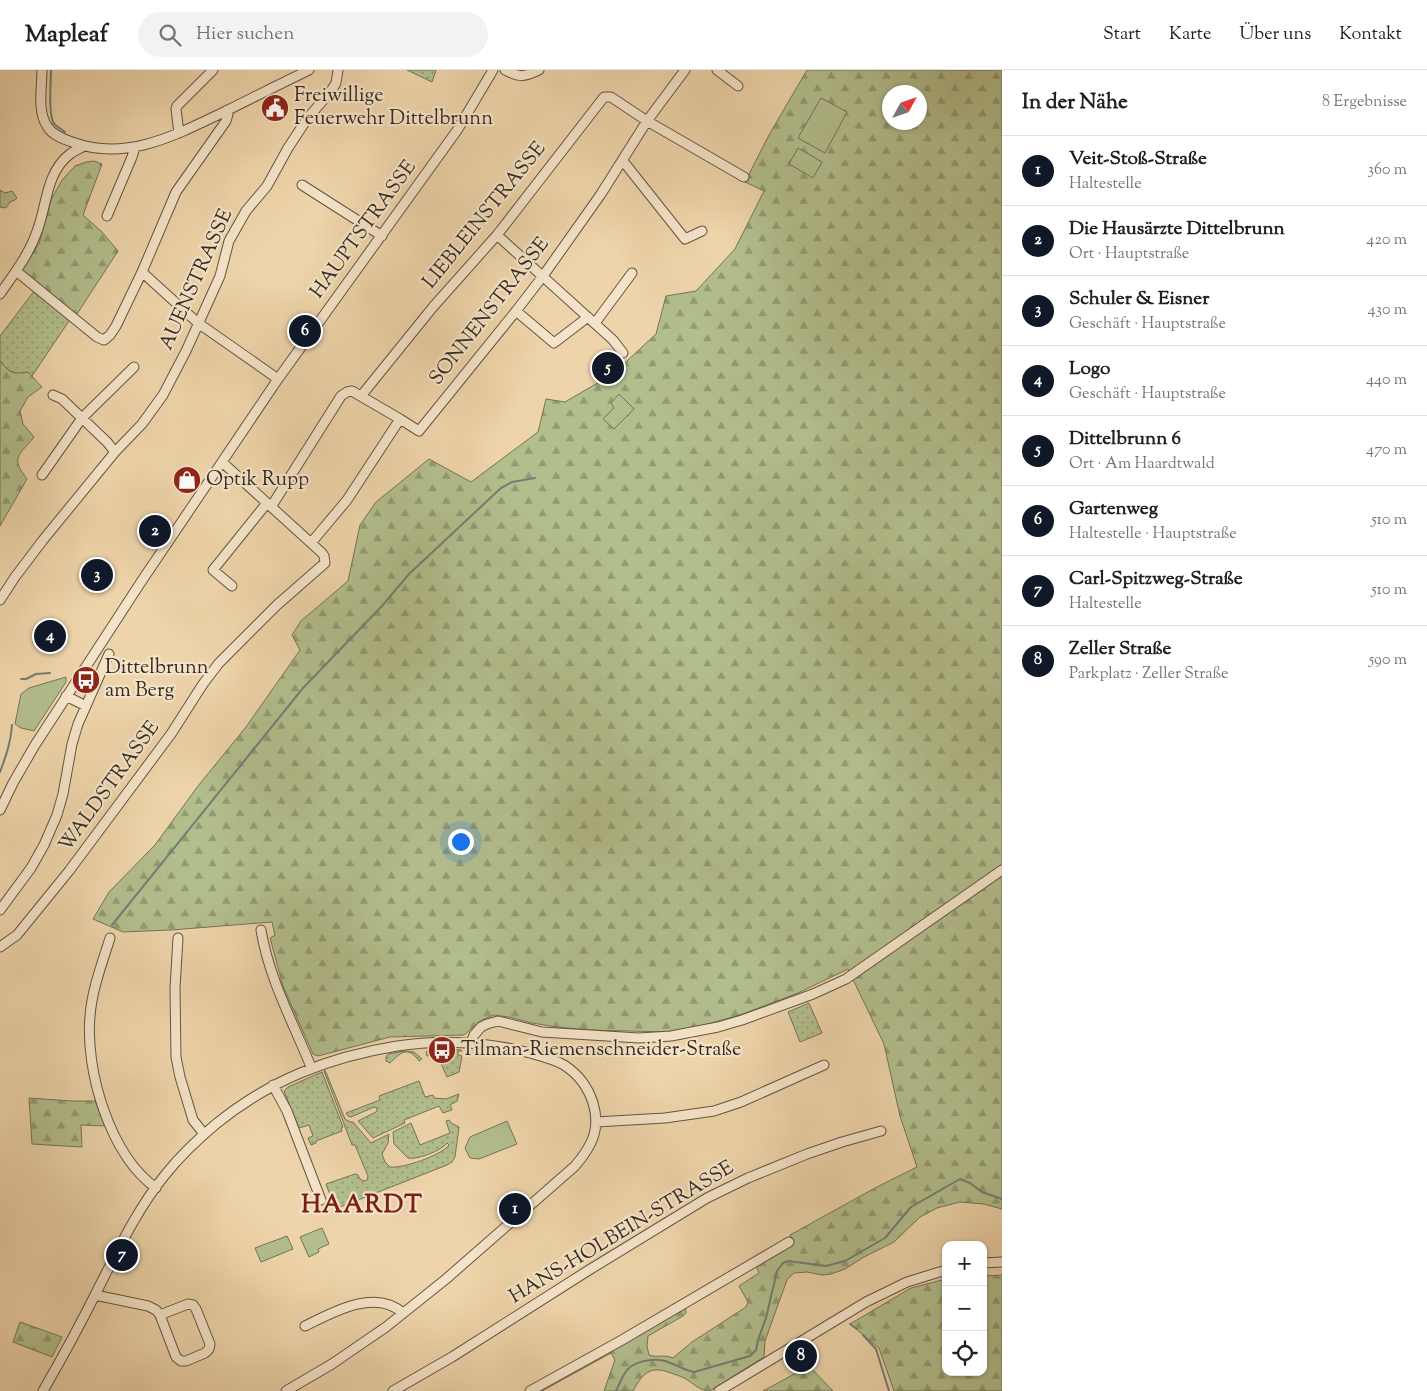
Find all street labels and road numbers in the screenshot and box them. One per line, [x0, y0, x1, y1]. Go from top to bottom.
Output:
street label: LIEBLEINSTRASSE [416, 136, 554, 296]
street label: HAUPTSTRASSE [304, 155, 424, 305]
street label: AUENSTRASSE [153, 205, 241, 355]
street label: SONNENSTRASSE [423, 232, 557, 392]
street label: WALDSTRASSE [53, 715, 167, 859]
street label: HANS-HOLBEIN-STRASSE [504, 1154, 740, 1312]

